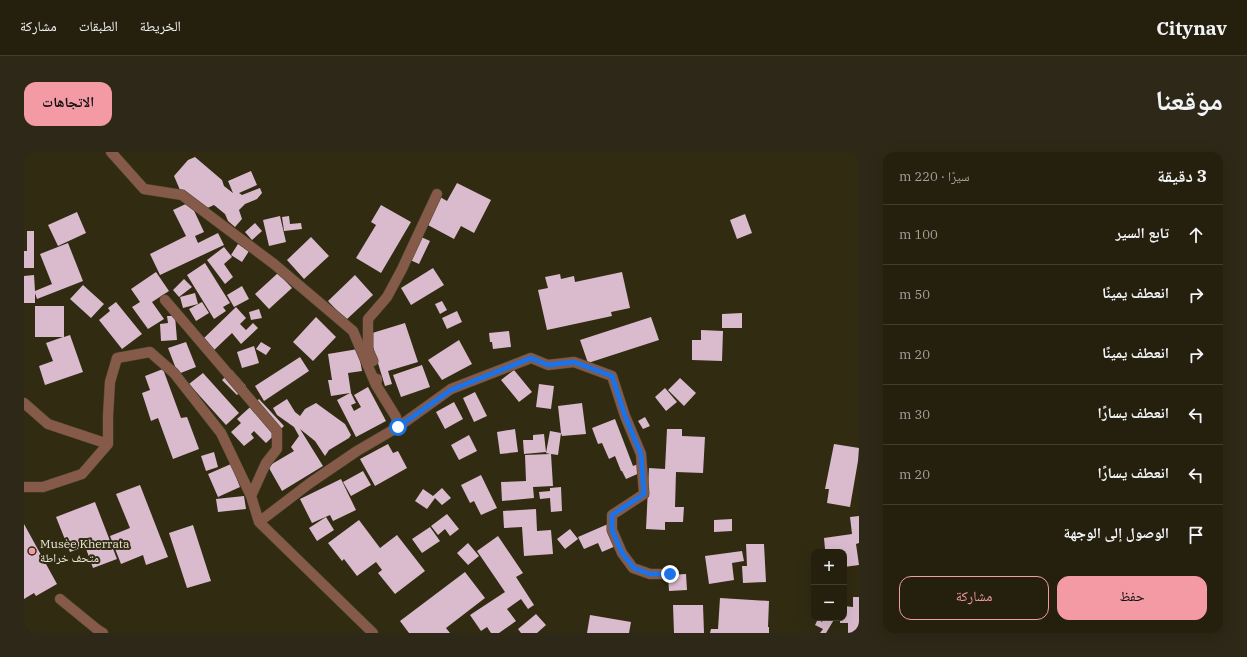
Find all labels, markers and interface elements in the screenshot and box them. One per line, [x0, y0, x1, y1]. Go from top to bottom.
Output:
text: Citynav [1156, 16, 1227, 40]
text: مشاركة [20, 17, 57, 35]
text: الطبقات [79, 17, 118, 35]
text: الخريطة [140, 17, 181, 35]
text: موقعنا [1155, 81, 1223, 118]
button: الاتجاهات [24, 82, 112, 126]
text: 3 دقيقة [1157, 165, 1207, 187]
text: سيرًا · 220 m [899, 168, 970, 185]
text: تابع السير [1115, 223, 1169, 242]
icon: ahead [1185, 224, 1207, 246]
text: 100 m [899, 226, 938, 243]
text: انعطف يمينًا [1102, 283, 1169, 302]
icon: right [1185, 284, 1207, 306]
text: 50 m [899, 286, 930, 303]
text: انعطف يمينًا [1102, 343, 1169, 362]
icon: right [1185, 344, 1207, 366]
text: 20 m [899, 346, 930, 363]
text: انعطف يسارًا [1098, 403, 1169, 422]
icon: left [1185, 404, 1207, 426]
text: 30 m [899, 406, 930, 423]
route start [389, 418, 407, 436]
text: انعطف يسارًا [1098, 463, 1169, 482]
icon: left [1185, 464, 1207, 486]
text: 20 m [899, 466, 930, 483]
text: الوصول إلى الوجهة [1063, 523, 1169, 542]
icon: arrive [1185, 524, 1207, 546]
place label: Musèe Kherrata متحف خراطة [40, 536, 130, 565]
marker: Musèe Kherrata متحف خراطة [27, 546, 37, 556]
map controls [811, 549, 847, 621]
button: + [811, 549, 847, 585]
route end [661, 565, 679, 583]
button: مشاركة [899, 576, 1049, 620]
button: حفظ [1057, 576, 1207, 620]
button: − [811, 585, 847, 621]

